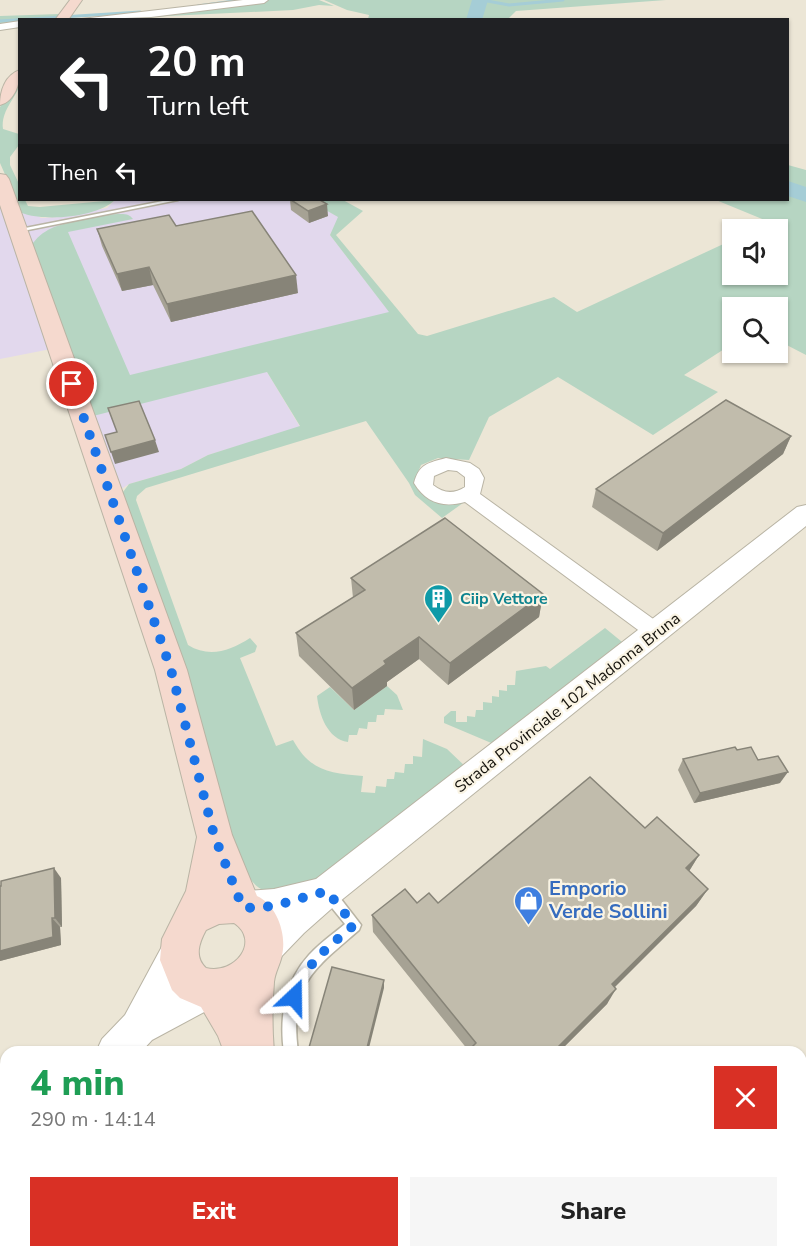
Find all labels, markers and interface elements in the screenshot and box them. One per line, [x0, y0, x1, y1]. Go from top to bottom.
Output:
text: 20 m [147, 34, 246, 91]
icon: left [48, 42, 126, 120]
text: Turn left [147, 88, 248, 125]
icon: left [110, 156, 143, 189]
text: Then [48, 158, 98, 188]
map controls [722, 219, 788, 363]
button: sound [722, 219, 788, 285]
button: search [722, 297, 788, 363]
pin [46, 358, 97, 409]
icon: arrive [55, 367, 88, 400]
building icon: Ciip Vettore [423, 582, 455, 624]
place label: Ciip Vettore [460, 588, 548, 610]
street label: Strada Provinciale 102 Madonna Bruna [450, 608, 685, 798]
place label: Emporio Verde Sollini [548, 875, 668, 925]
shop icon: Emporio Verde Sollini [512, 884, 544, 926]
position arrow [262, 965, 326, 1029]
text: 4 min [30, 1059, 125, 1108]
button: close [714, 1066, 777, 1129]
text: 290 m · 14:14 [30, 1106, 156, 1133]
button: Exit [30, 1177, 398, 1246]
button: Share [410, 1177, 777, 1246]

